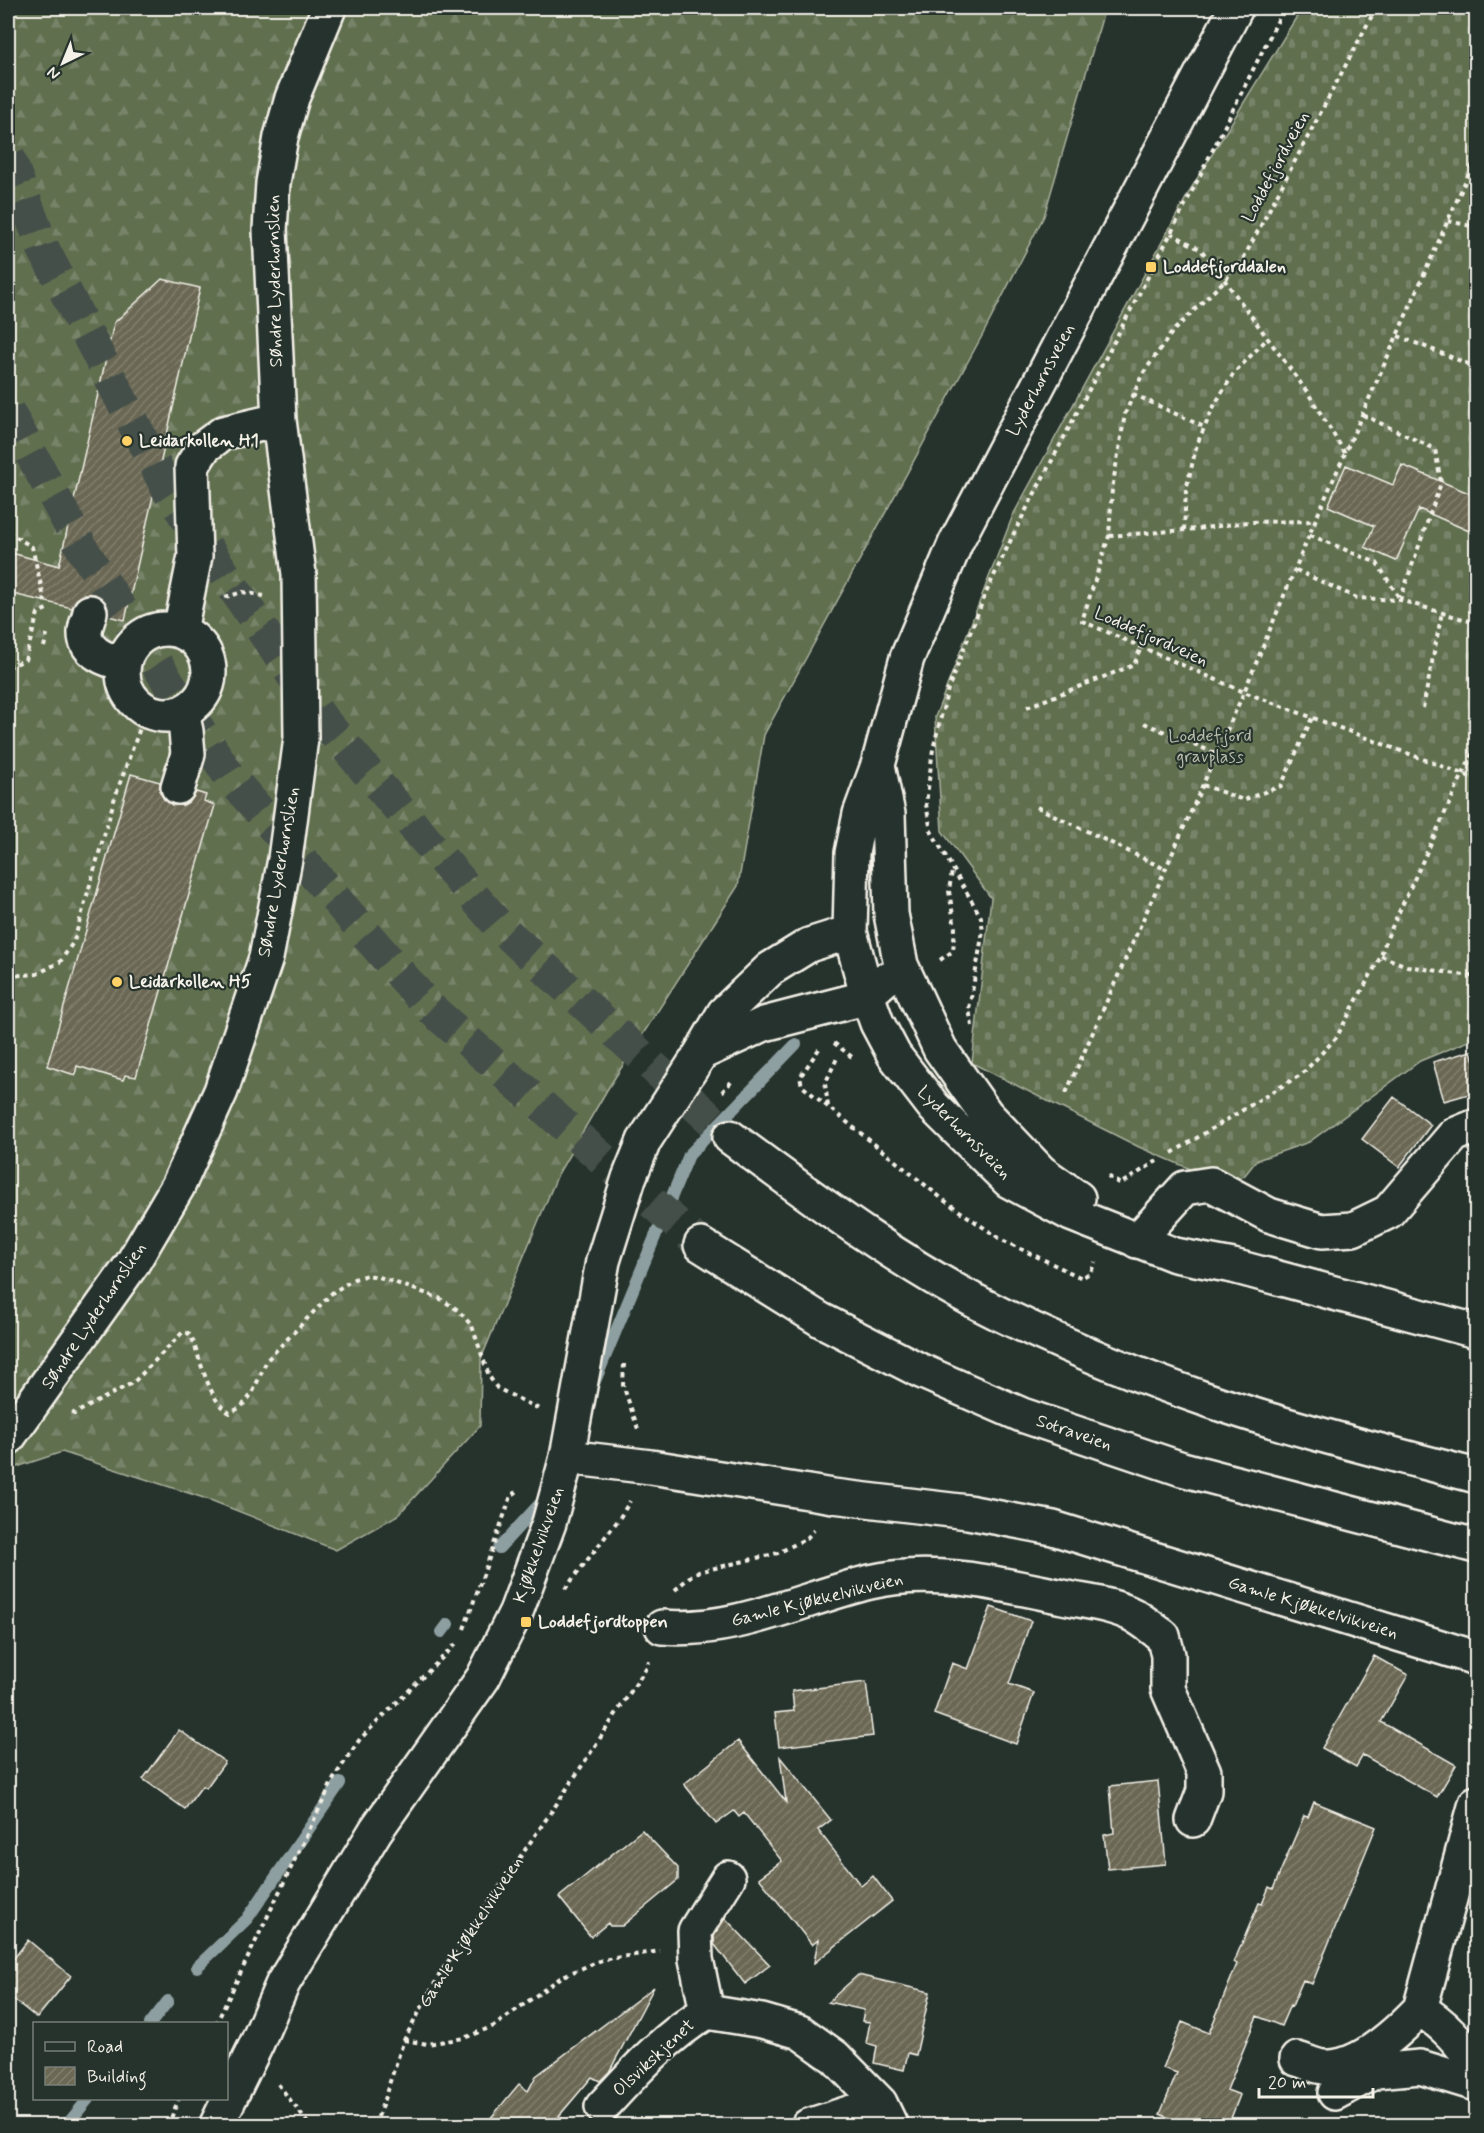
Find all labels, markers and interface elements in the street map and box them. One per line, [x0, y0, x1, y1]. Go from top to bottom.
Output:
north arrow [33, 33, 93, 93]
text: N [43, 62, 65, 84]
street label: Loddefjordveien [1237, 107, 1315, 227]
street label: Søndre Lyderhornslien [261, 195, 289, 367]
place label: Loddefjorddalen [1163, 255, 1286, 279]
marker: Loddefjorddalen [1144, 260, 1158, 274]
street label: Lyderhornsveien [1001, 320, 1081, 440]
place label: Leidarkollen H1 [139, 429, 259, 453]
marker: Leidarkollen H1 [120, 434, 134, 448]
street label: Loddefjordveien [1090, 601, 1212, 673]
park label: Loddefjord gravplass [1168, 724, 1252, 769]
street label: Søndre Lyderhornslien [252, 785, 306, 959]
place label: Leidarkollen H5 [129, 970, 252, 994]
marker: Leidarkollen H5 [110, 975, 124, 989]
street label: Lyderhornsveien [912, 1081, 1016, 1185]
street label: Søndre Lyderhornslien [36, 1238, 152, 1394]
street label: Sotraveien [1033, 1409, 1115, 1457]
street label: Kjøkkelvikveien [508, 1484, 570, 1606]
street label: Gamle Kjøkkelvikveien [729, 1567, 905, 1633]
street label: Gamle Kjøkkelvikveien [1225, 1571, 1401, 1645]
place label: Loddefjordtoppen [538, 1610, 668, 1634]
marker: Loddefjordtoppen [519, 1615, 533, 1629]
street label: Gamle Kjøkkelvikveien [413, 1852, 529, 2012]
street label: Olsvikskjenet [608, 2014, 700, 2102]
legend [33, 2022, 228, 2100]
text: Road [87, 2035, 123, 2059]
scale bar [1259, 2061, 1373, 2099]
text: Building [87, 2065, 147, 2091]
text: 20 m [1268, 2071, 1306, 2095]

